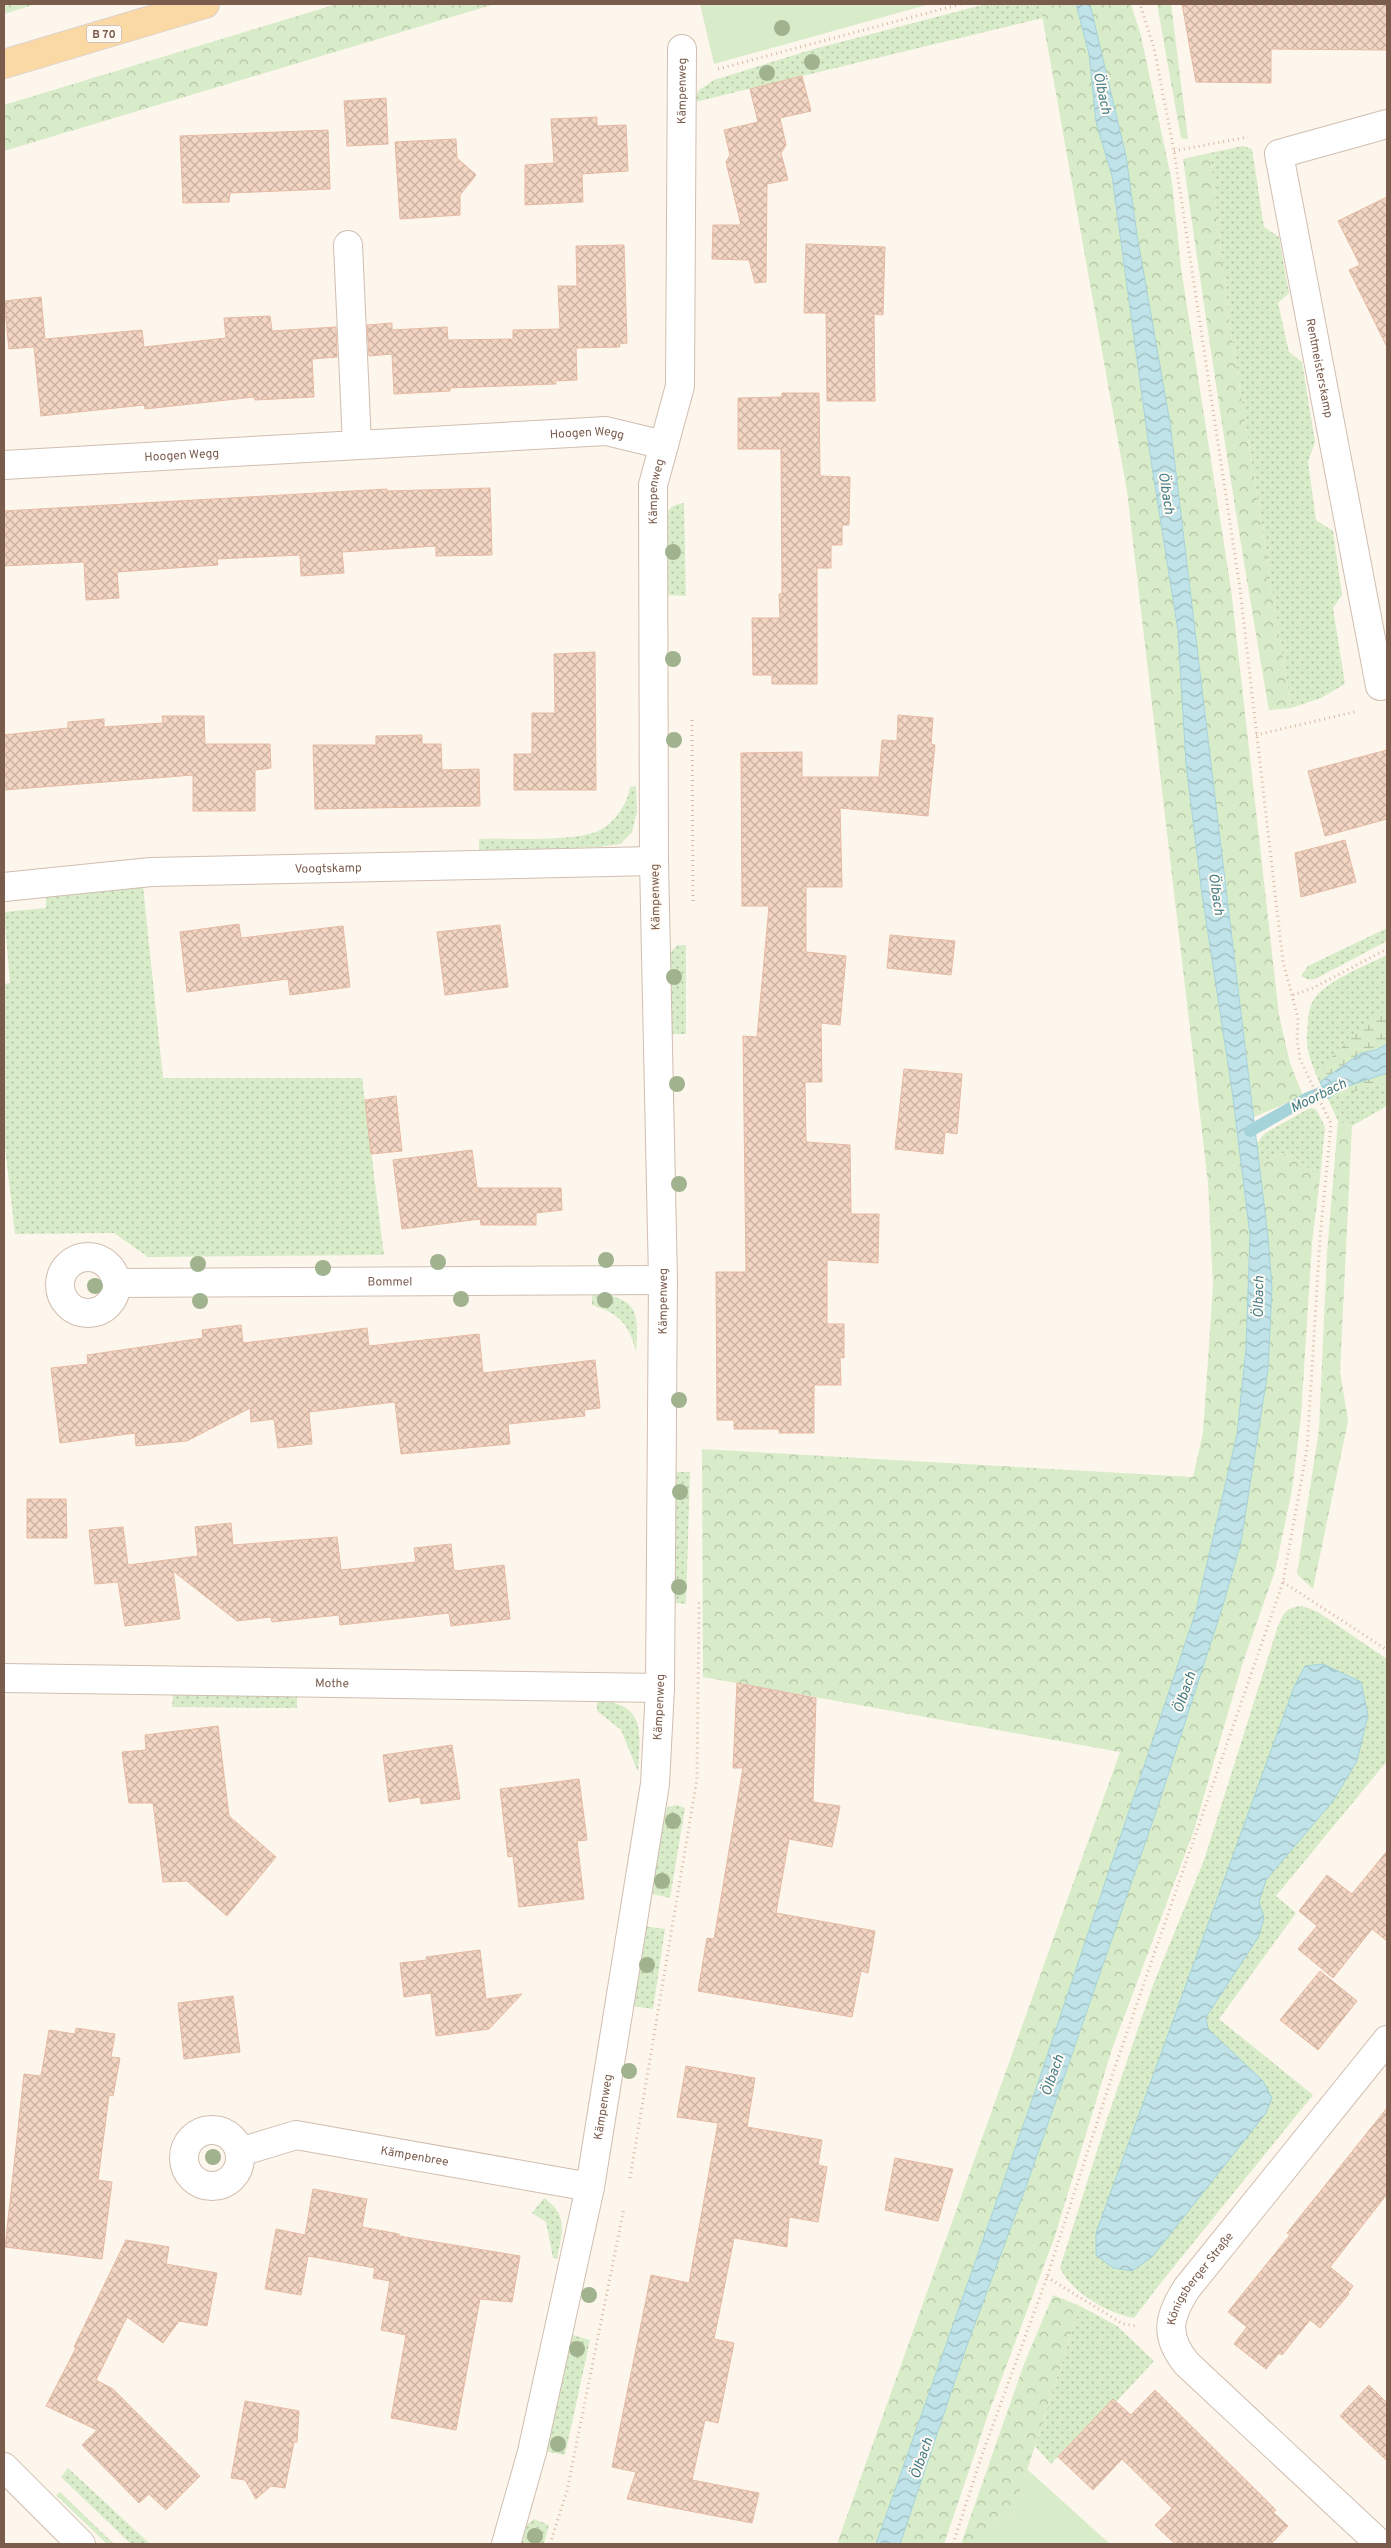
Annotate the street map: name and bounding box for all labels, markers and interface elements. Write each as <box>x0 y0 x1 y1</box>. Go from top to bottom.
road number: B 70 <box>86 26 122 42</box>
street label: Kämpenweg <box>675 58 691 124</box>
water label: Ölbach <box>1089 71 1115 116</box>
street label: Rentmeisterskamp <box>1301 317 1336 420</box>
street label: Hoogen Wegg <box>549 424 626 444</box>
street label: Hoogen Wegg <box>144 446 220 466</box>
street label: Kämpenweg <box>646 457 669 525</box>
water label: Ölbach <box>1154 471 1178 516</box>
street label: Voogtskamp <box>295 860 362 878</box>
street label: Kämpenweg <box>647 864 665 930</box>
water label: Ölbach <box>1204 872 1228 917</box>
water label: Moorbach <box>1288 1075 1350 1117</box>
street label: Kämpenweg <box>656 1268 672 1335</box>
street label: Bommel <box>367 1274 413 1291</box>
water label: Ölbach <box>1250 1275 1268 1318</box>
water label: Ölbach <box>1170 1669 1201 1715</box>
street label: Kämpenweg <box>650 1674 669 1741</box>
street label: Mothe <box>315 1676 349 1692</box>
water label: Ölbach <box>1038 2052 1069 2098</box>
street label: Kämpenweg <box>591 2073 617 2141</box>
street label: Kämpenbree <box>379 2143 450 2171</box>
street label: Königsberger Straße <box>1164 2229 1238 2327</box>
water label: Ölbach <box>907 2435 938 2481</box>

